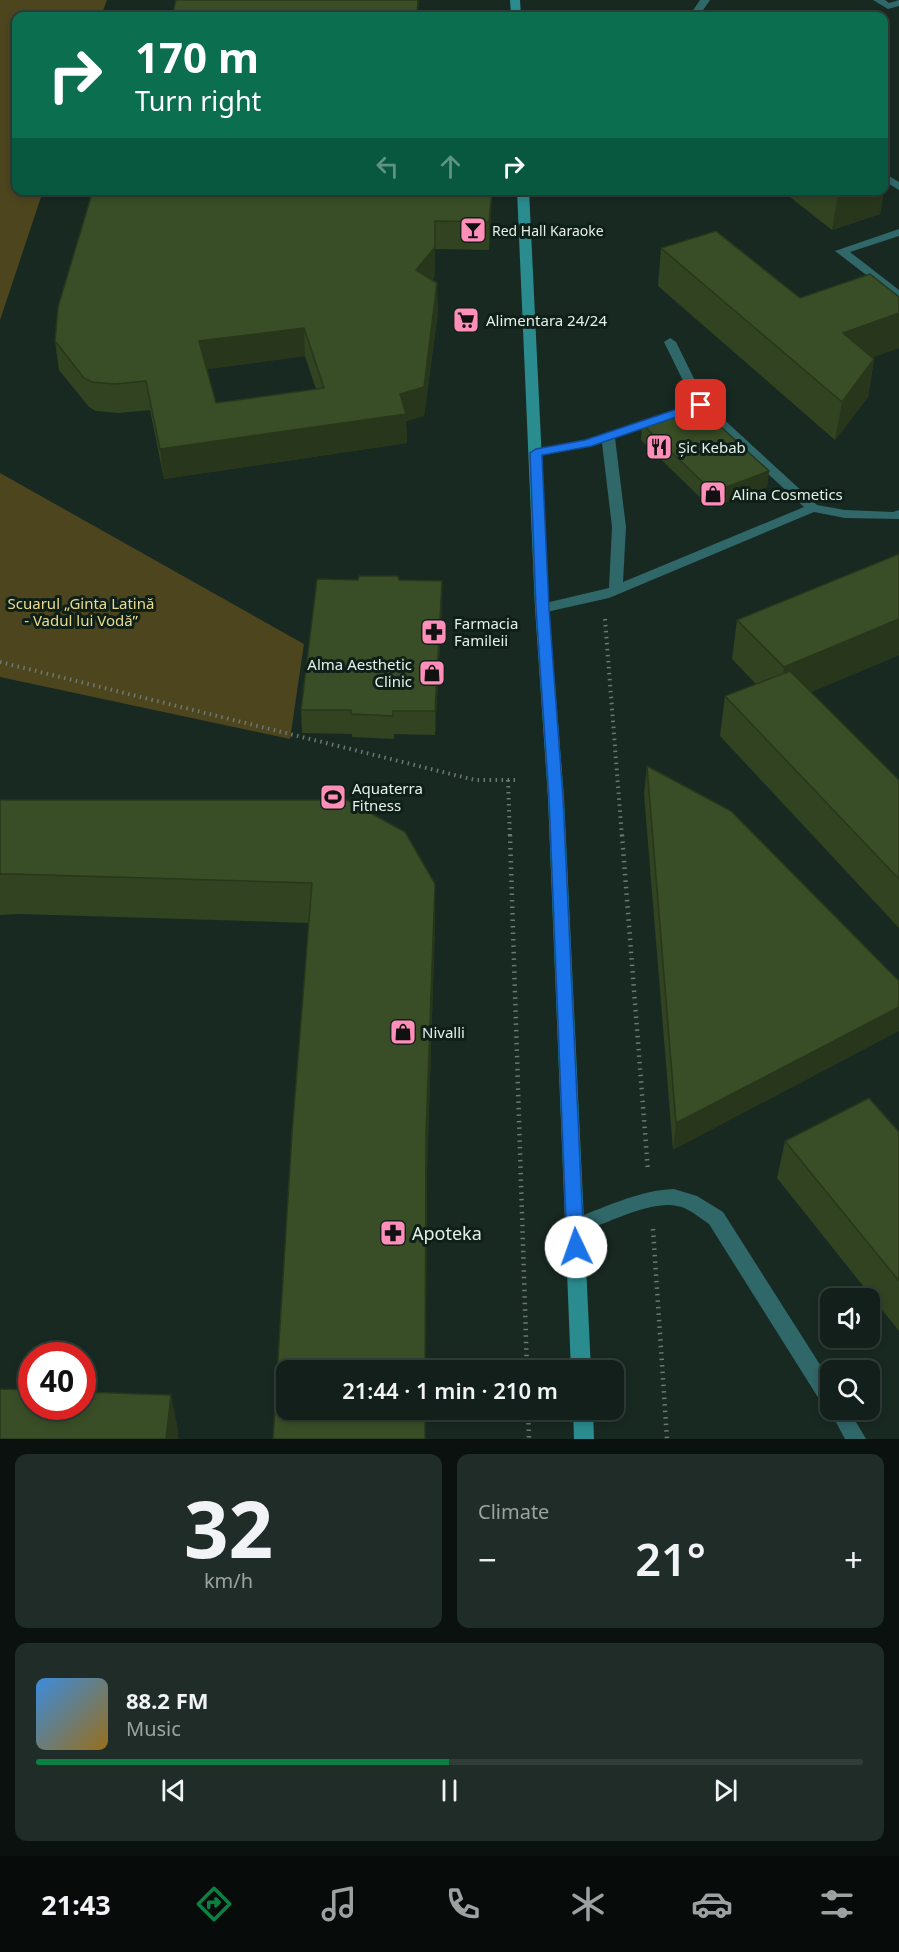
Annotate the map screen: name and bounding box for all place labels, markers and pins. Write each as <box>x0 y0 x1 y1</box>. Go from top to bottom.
bar icon: Red Hall Karaoke <box>458 215 488 245</box>
place label: Red Hall Karaoke <box>492 221 604 240</box>
supermarket icon: Alimentara 24/24 <box>451 305 481 335</box>
place label: Alimentara 24/24 <box>486 310 607 330</box>
pin <box>675 379 726 430</box>
restaurant icon: Șic Kebab <box>644 432 674 462</box>
place label: Șic Kebab <box>678 437 746 457</box>
shop icon: Alina Cosmetics <box>698 479 728 509</box>
place label: Alina Cosmetics <box>732 484 843 504</box>
place label: Farmacia Famileii <box>454 613 518 650</box>
pharmacy icon: Farmacia Famileii <box>419 617 449 647</box>
place label: Alma Aesthetic Clinic <box>307 654 412 691</box>
shop icon: Alma Aesthetic Clinic <box>417 658 447 688</box>
place label: Aquaterra Fitness <box>352 778 423 815</box>
sports icon: Aquaterra Fitness <box>318 782 348 812</box>
shop icon: Nivalli <box>388 1017 418 1047</box>
place label: Nivalli <box>422 1022 465 1042</box>
pharmacy icon: Apoteka <box>378 1218 408 1248</box>
place label: Apoteka <box>412 1221 482 1245</box>

